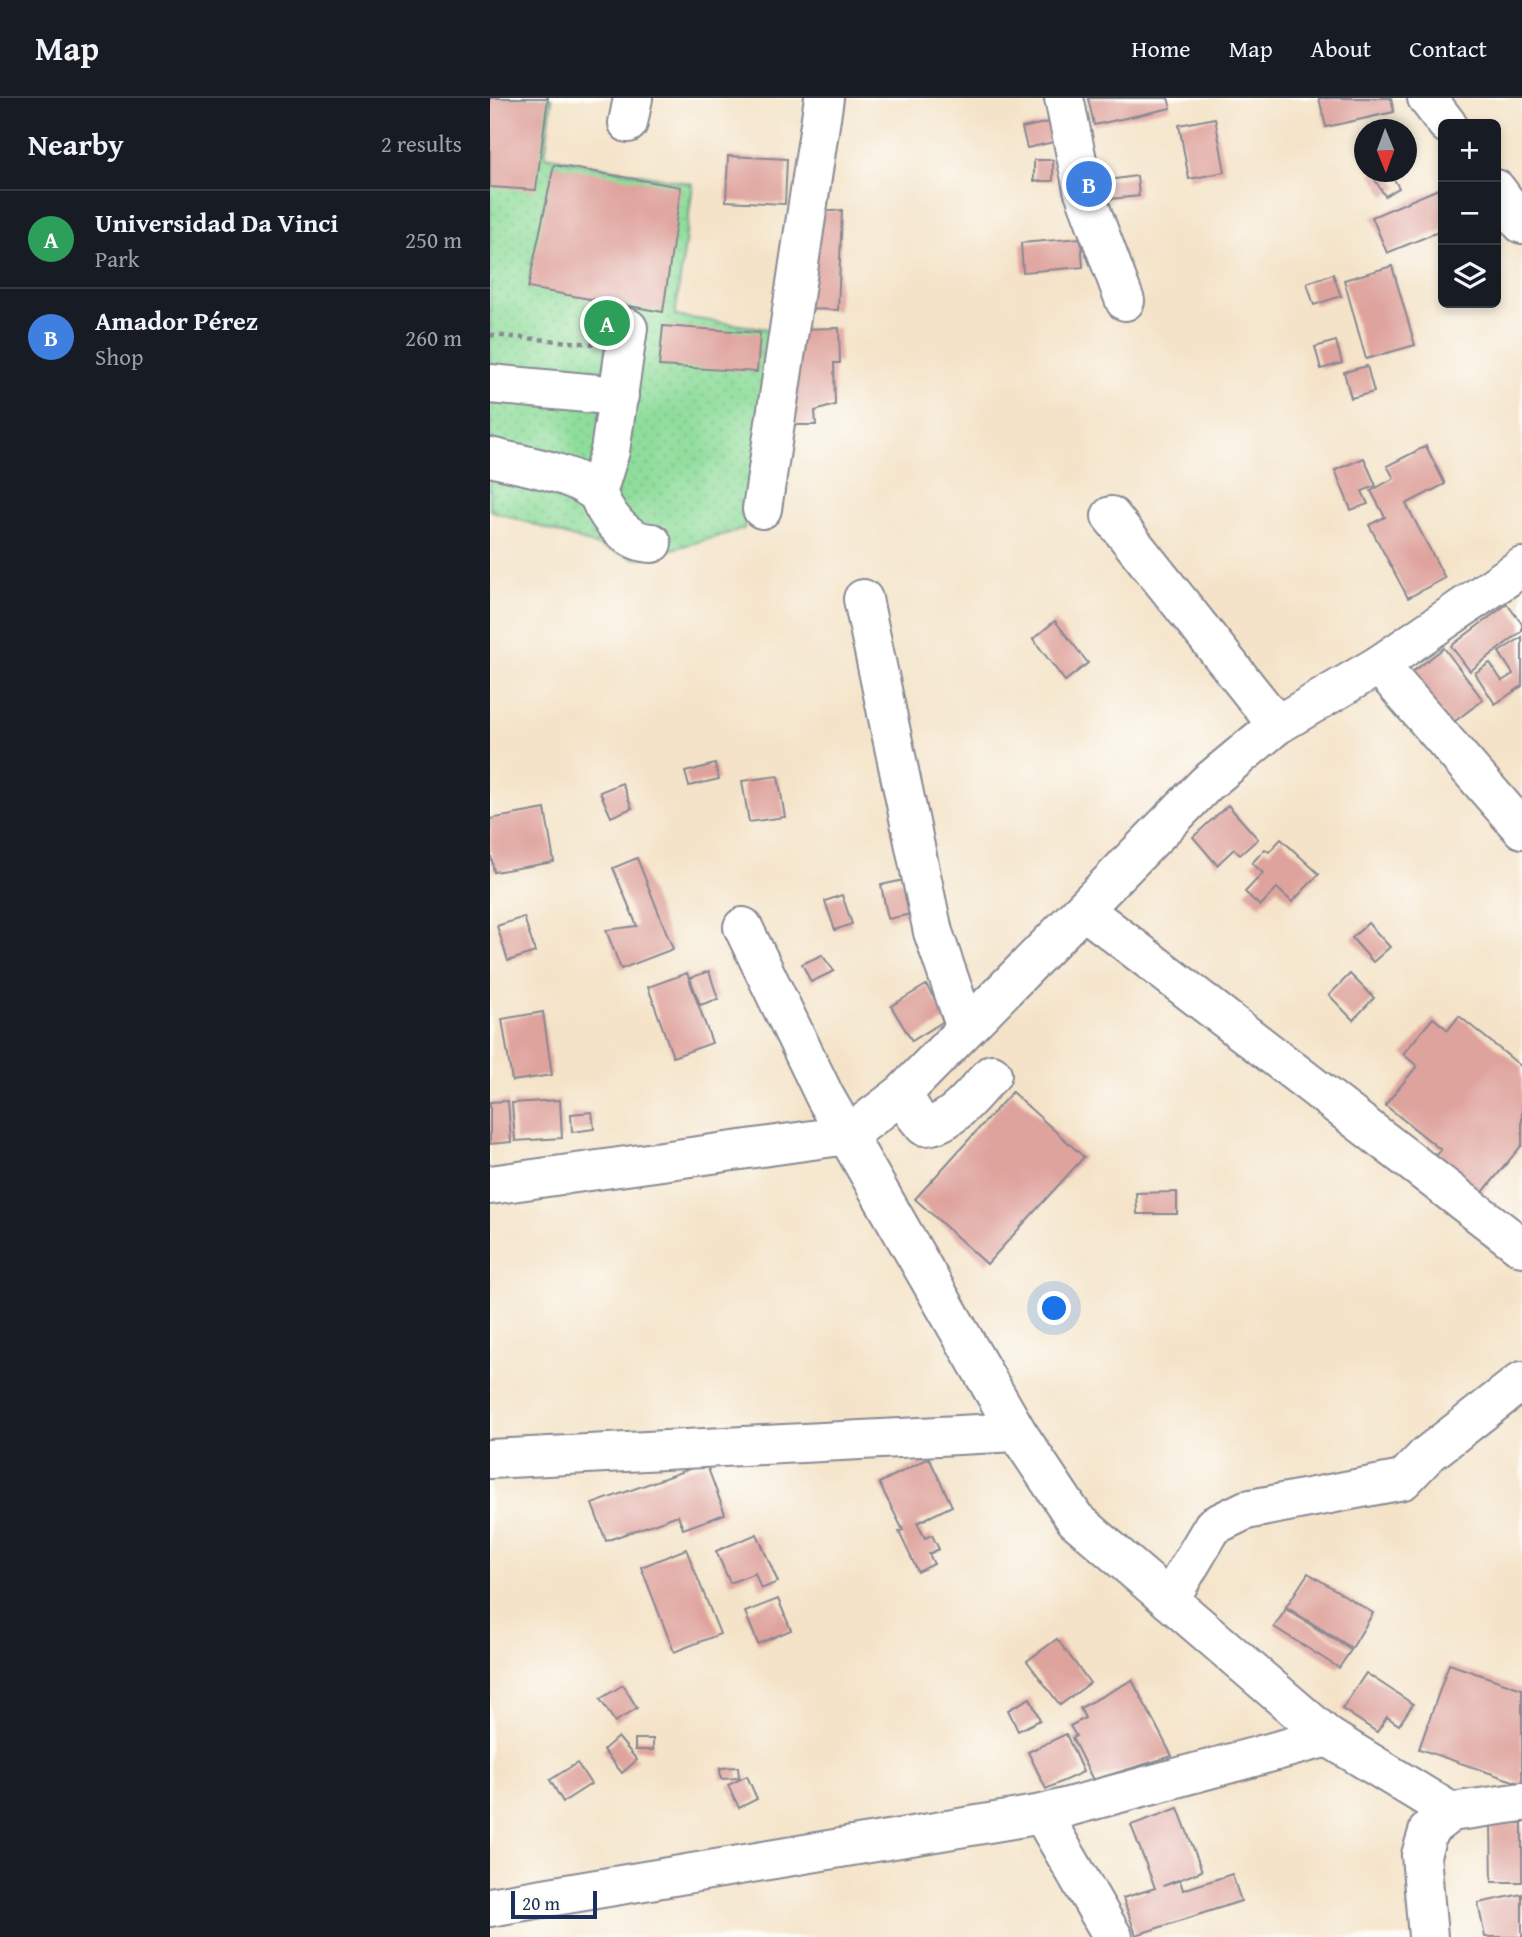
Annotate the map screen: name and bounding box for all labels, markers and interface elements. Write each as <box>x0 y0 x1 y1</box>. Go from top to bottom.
text: Map <box>35 24 99 72</box>
text: Home <box>1132 31 1191 66</box>
text: Map <box>1229 31 1273 66</box>
text: About <box>1311 31 1371 66</box>
text: Contact <box>1409 31 1487 66</box>
north arrow <box>1354 119 1417 182</box>
map controls <box>1438 119 1501 308</box>
button: + <box>1438 119 1501 182</box>
text: Nearby <box>28 122 124 166</box>
text: 2 results <box>381 127 462 160</box>
pin: B <box>1066 158 1112 210</box>
button: − <box>1438 182 1501 245</box>
text: Universidad Da Vinci <box>95 203 338 242</box>
text: A <box>44 223 58 256</box>
text: 250 m <box>405 223 462 256</box>
text: Park <box>95 242 139 275</box>
button: layers <box>1438 245 1501 308</box>
pin: A <box>584 297 630 349</box>
text: Amador Pérez <box>95 301 258 340</box>
text: B <box>44 321 58 354</box>
text: 260 m <box>405 321 462 354</box>
text: Shop <box>95 340 143 373</box>
your location <box>1037 1291 1071 1325</box>
scale bar <box>511 1888 597 1920</box>
text: 20 m <box>522 1889 560 1917</box>

